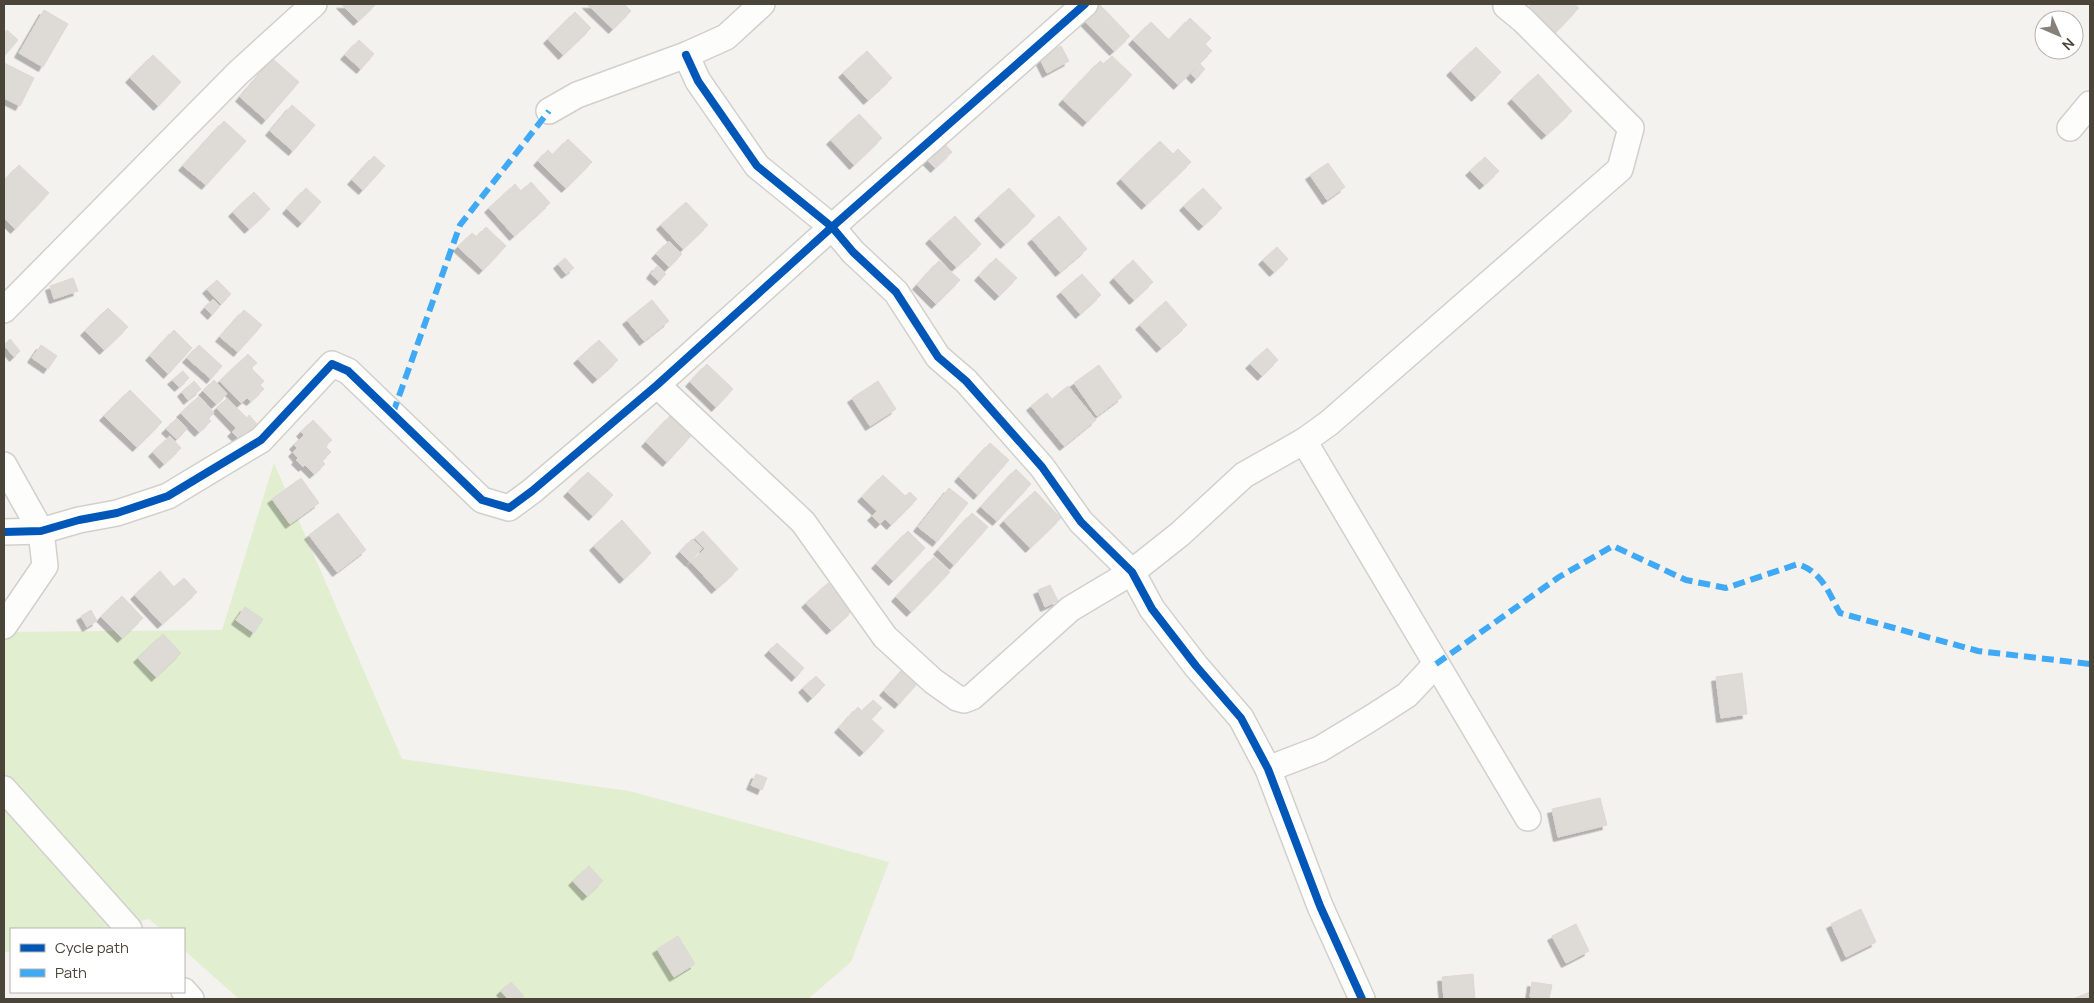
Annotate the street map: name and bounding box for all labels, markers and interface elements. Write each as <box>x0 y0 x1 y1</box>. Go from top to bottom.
north arrow <box>2034 10 2084 60</box>
text: N <box>2058 34 2079 55</box>
legend <box>10 928 185 993</box>
text: Cycle path <box>55 937 129 958</box>
text: Path <box>55 962 87 983</box>

